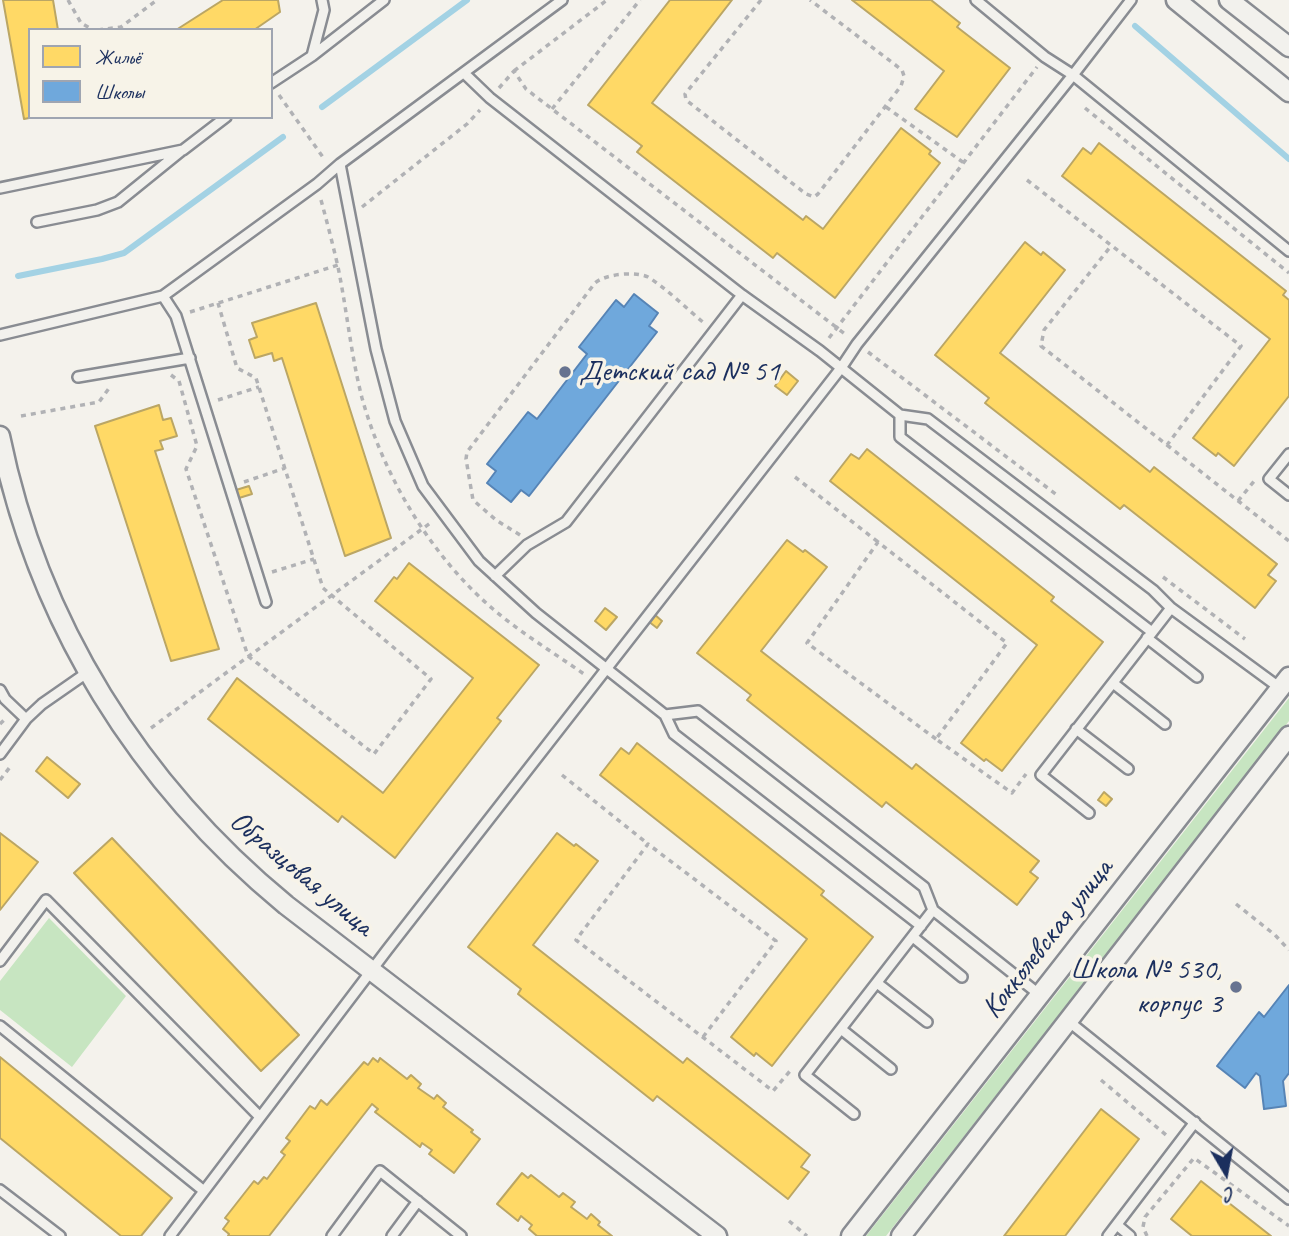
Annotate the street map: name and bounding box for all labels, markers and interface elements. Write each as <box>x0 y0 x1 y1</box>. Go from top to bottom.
legend <box>28 28 273 119</box>
text: Жильё <box>95 44 141 70</box>
text: Школы <box>95 79 144 105</box>
place label: Детский сад № 51 <box>579 354 780 390</box>
marker: Детский сад № 51 <box>557 364 573 380</box>
street label: Образцовая улица <box>222 803 380 945</box>
street label: Кокколевская улица <box>975 852 1121 1026</box>
place label: Школа № 530, корпус 3 <box>1070 952 1222 1023</box>
marker: Школа № 530, корпус 3 <box>1228 979 1244 995</box>
north arrow <box>1191 1138 1261 1208</box>
text: С <box>1223 1181 1236 1206</box>

